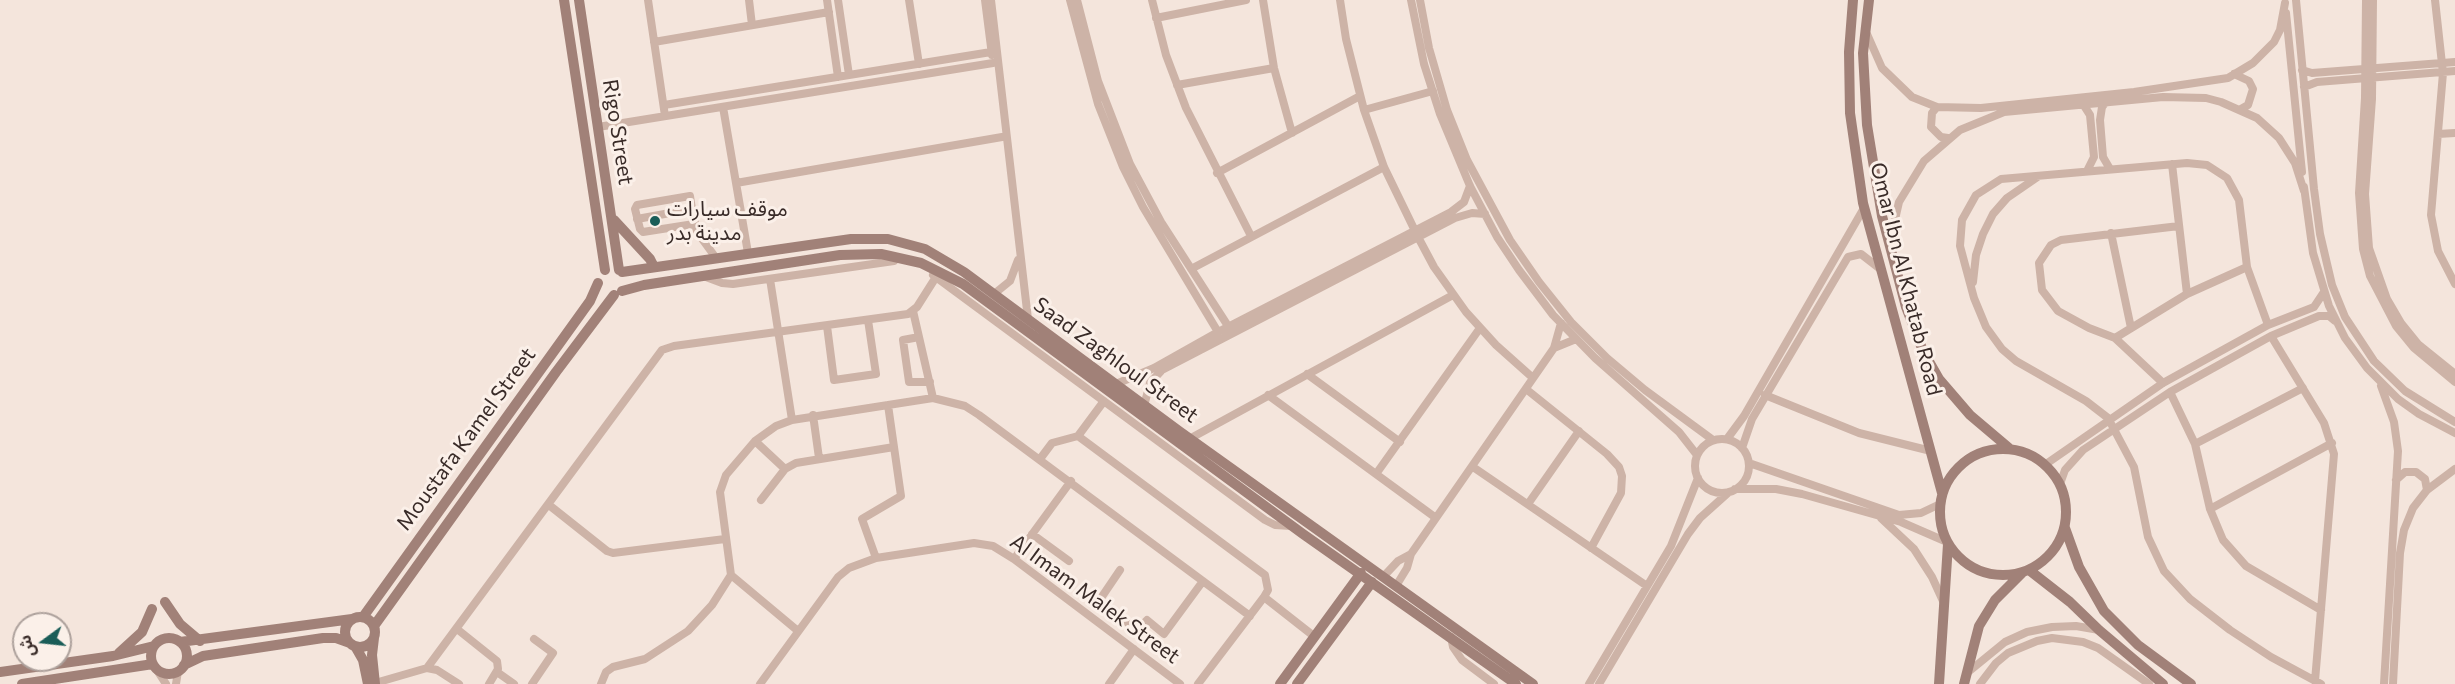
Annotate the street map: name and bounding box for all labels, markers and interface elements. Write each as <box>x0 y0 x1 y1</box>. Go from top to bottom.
street label: Rigo Street <box>597 77 639 187</box>
street label: Omar Ibn Al Khatab Road <box>1865 160 1947 398</box>
place label: موقف سيارات مدينة بدر <box>667 196 788 246</box>
marker: موقف سيارات مدينة بدر <box>648 214 662 228</box>
street label: Saad Zaghloul Street <box>1029 292 1203 428</box>
street label: Moustafa Kamel Street <box>391 343 541 535</box>
street label: Al Imam Malek Street <box>1005 529 1185 669</box>
north arrow <box>12 612 72 672</box>
text: ش <box>14 633 38 659</box>

